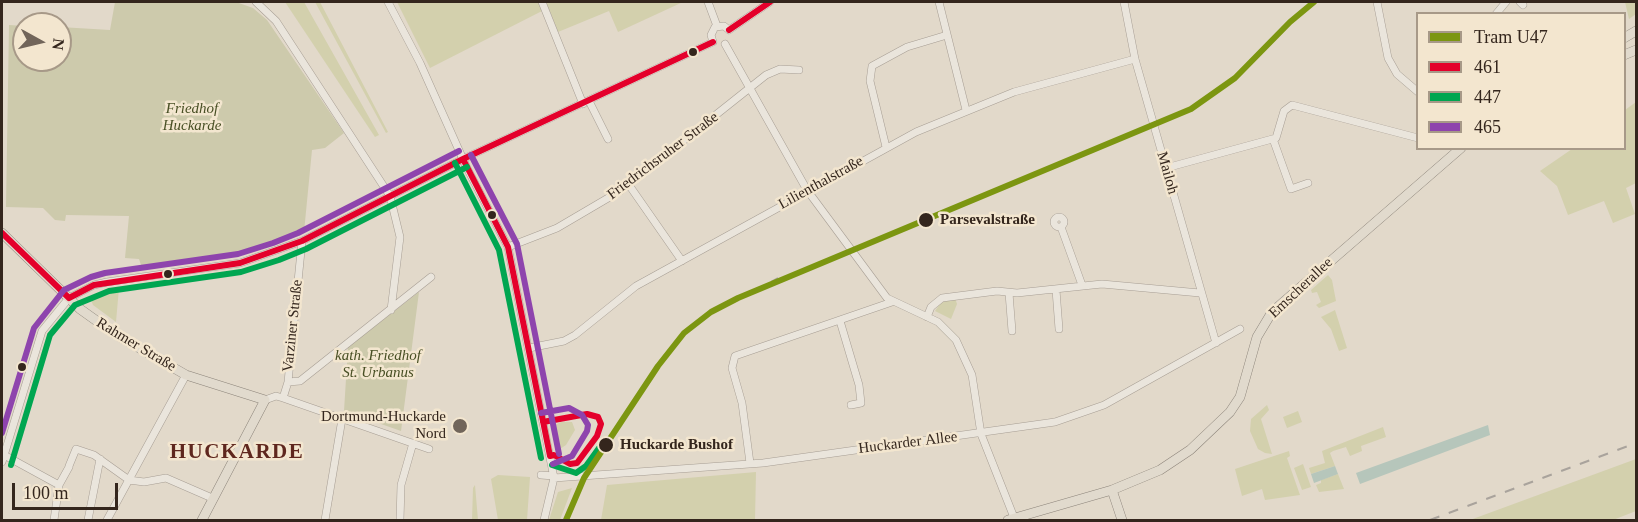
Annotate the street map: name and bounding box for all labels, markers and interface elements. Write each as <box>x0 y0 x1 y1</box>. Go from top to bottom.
north arrow <box>12 12 72 72</box>
legend <box>1416 12 1626 150</box>
text: Tram U47 <box>1474 27 1548 47</box>
text: N <box>49 37 68 51</box>
unlabelled marker <box>687 46 699 58</box>
text: 461 <box>1474 57 1501 77</box>
text: 447 <box>1474 87 1501 107</box>
park label: Friedhof Huckarde <box>163 100 221 135</box>
street label: Friedrichsruher Straße <box>604 108 722 204</box>
text: 465 <box>1474 117 1501 137</box>
street label: Mailoh <box>1152 150 1182 196</box>
street label: Lilienthalstraße <box>775 152 867 214</box>
unlabelled marker <box>486 209 498 221</box>
marker: Parsevalstraße <box>917 211 935 229</box>
place label: Parsevalstraße <box>940 211 1035 229</box>
street label: Emscherallee <box>1265 254 1337 322</box>
unlabelled marker <box>162 268 174 280</box>
street label: Varziner Straße <box>279 279 307 373</box>
street label: Rahmer Straße <box>93 314 179 376</box>
park label: kath. Friedhof St. Urbanus <box>335 347 421 382</box>
unlabelled marker <box>16 361 28 373</box>
place label: Dortmund-Huckarde Nord <box>321 408 446 443</box>
marker: Dortmund-Huckarde Nord <box>451 417 469 435</box>
street label: Huckarder Allee <box>858 428 958 458</box>
marker: Huckarde Bushof <box>597 436 615 454</box>
place label: Huckarde Bushof <box>620 436 733 454</box>
district label: HUCKARDE <box>170 440 304 466</box>
scale bar <box>15 471 122 509</box>
text: 100 m <box>23 483 69 503</box>

